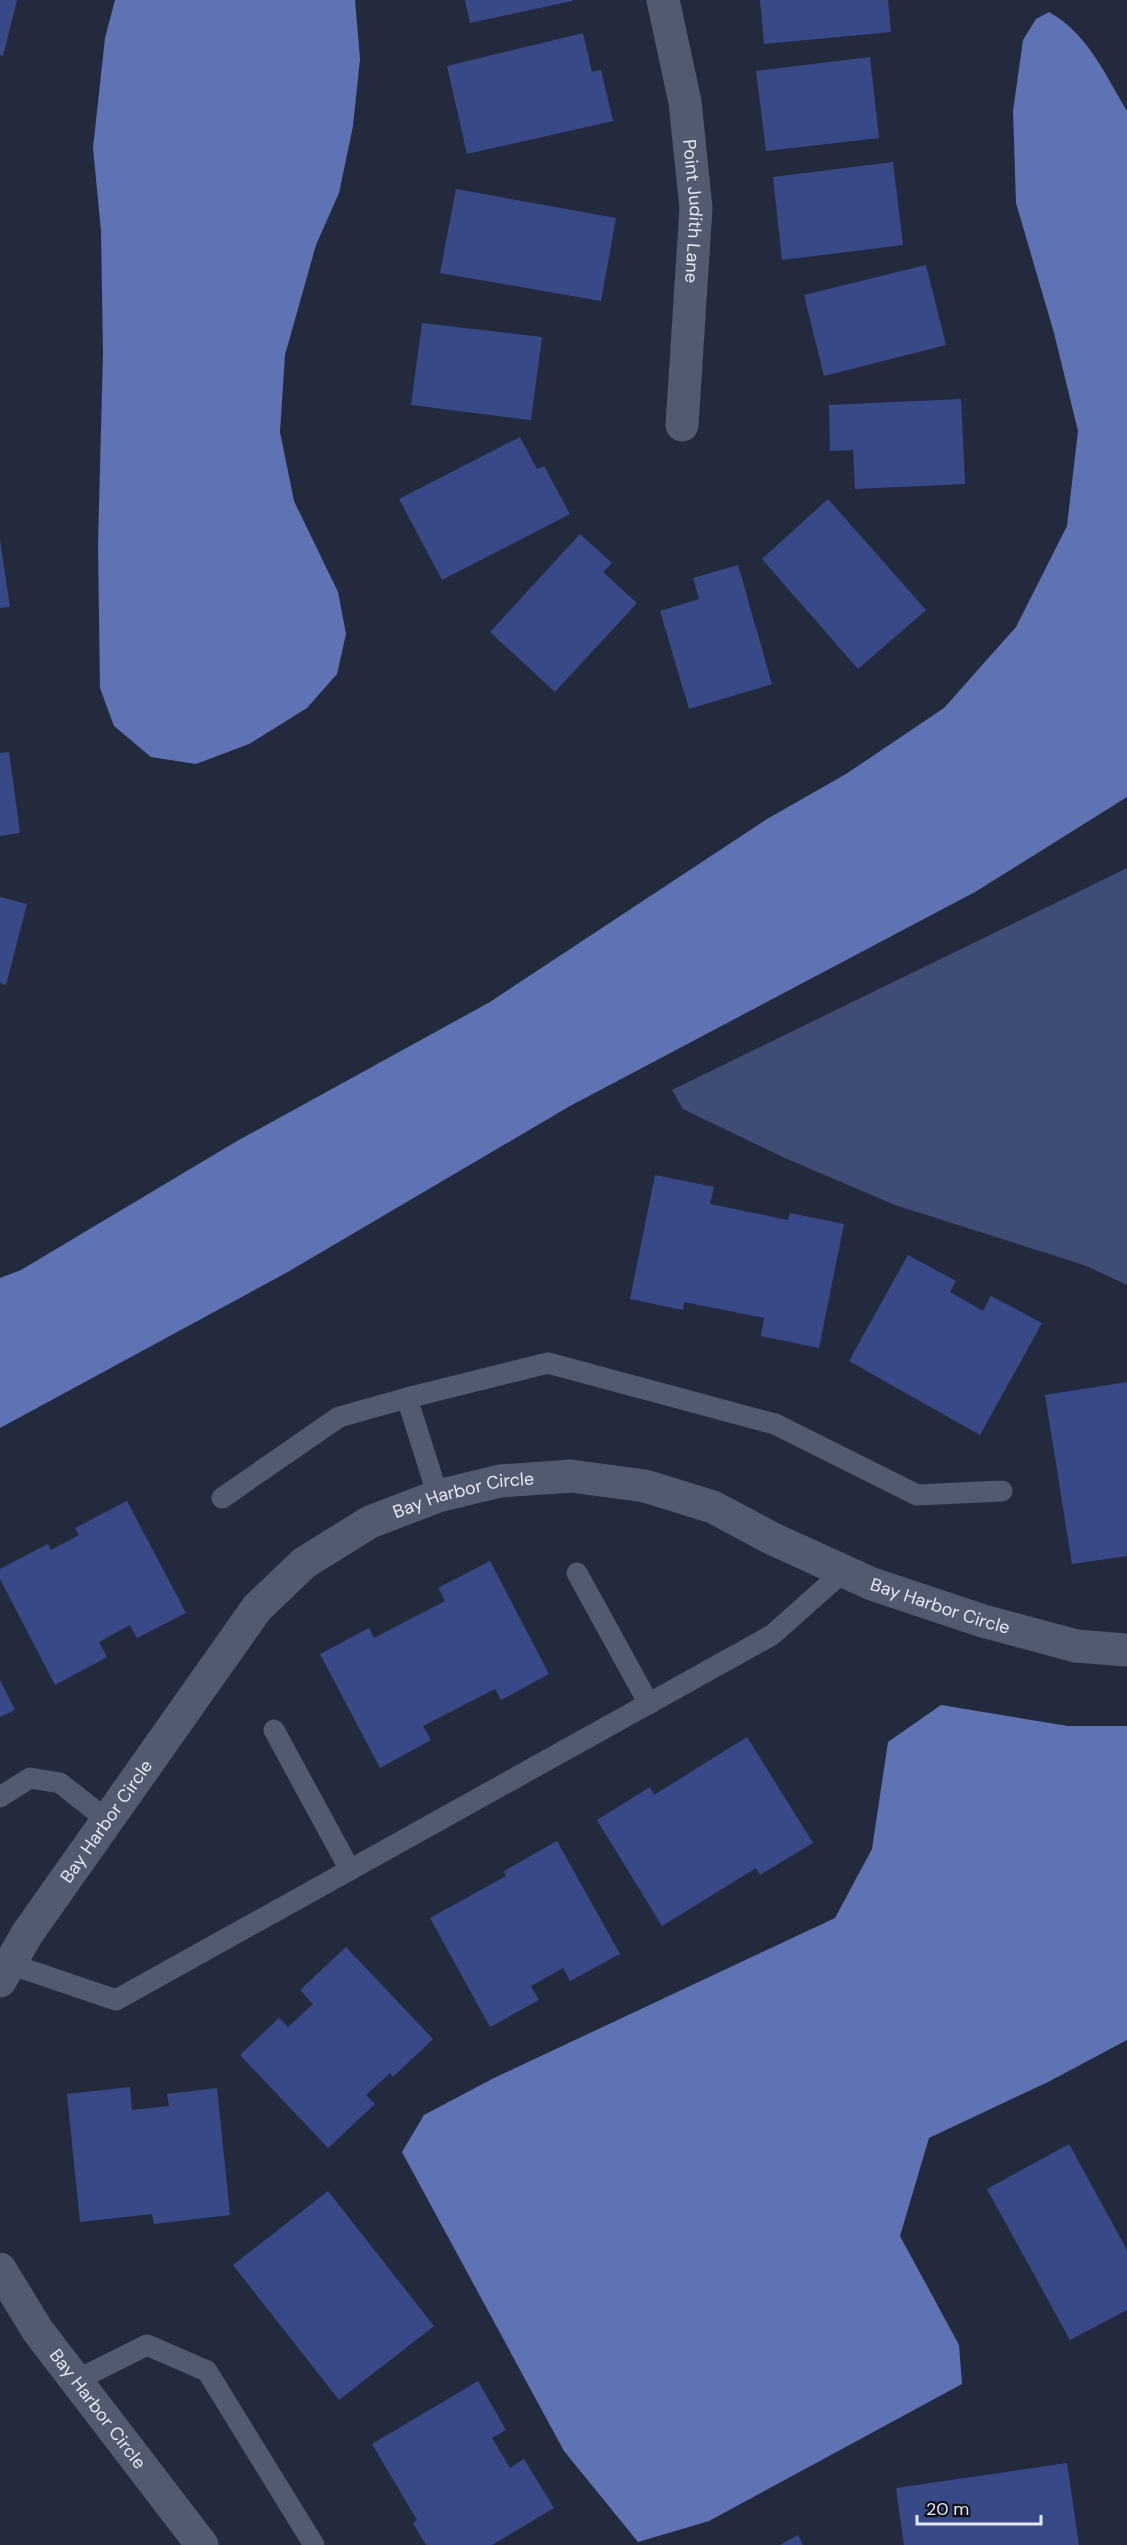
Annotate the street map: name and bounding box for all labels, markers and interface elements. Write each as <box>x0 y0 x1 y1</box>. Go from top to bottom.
street label: Point Judith Lane <box>677 138 708 284</box>
street label: Bay Harbor Circle <box>389 1467 535 1524</box>
street label: Bay Harbor Circle <box>867 1572 1013 1640</box>
street label: Bay Harbor Circle <box>55 1755 158 1888</box>
street label: Bay Harbor Circle <box>44 2344 152 2474</box>
scale bar <box>917 2488 1042 2526</box>
text: 20 m <box>926 2497 969 2521</box>

